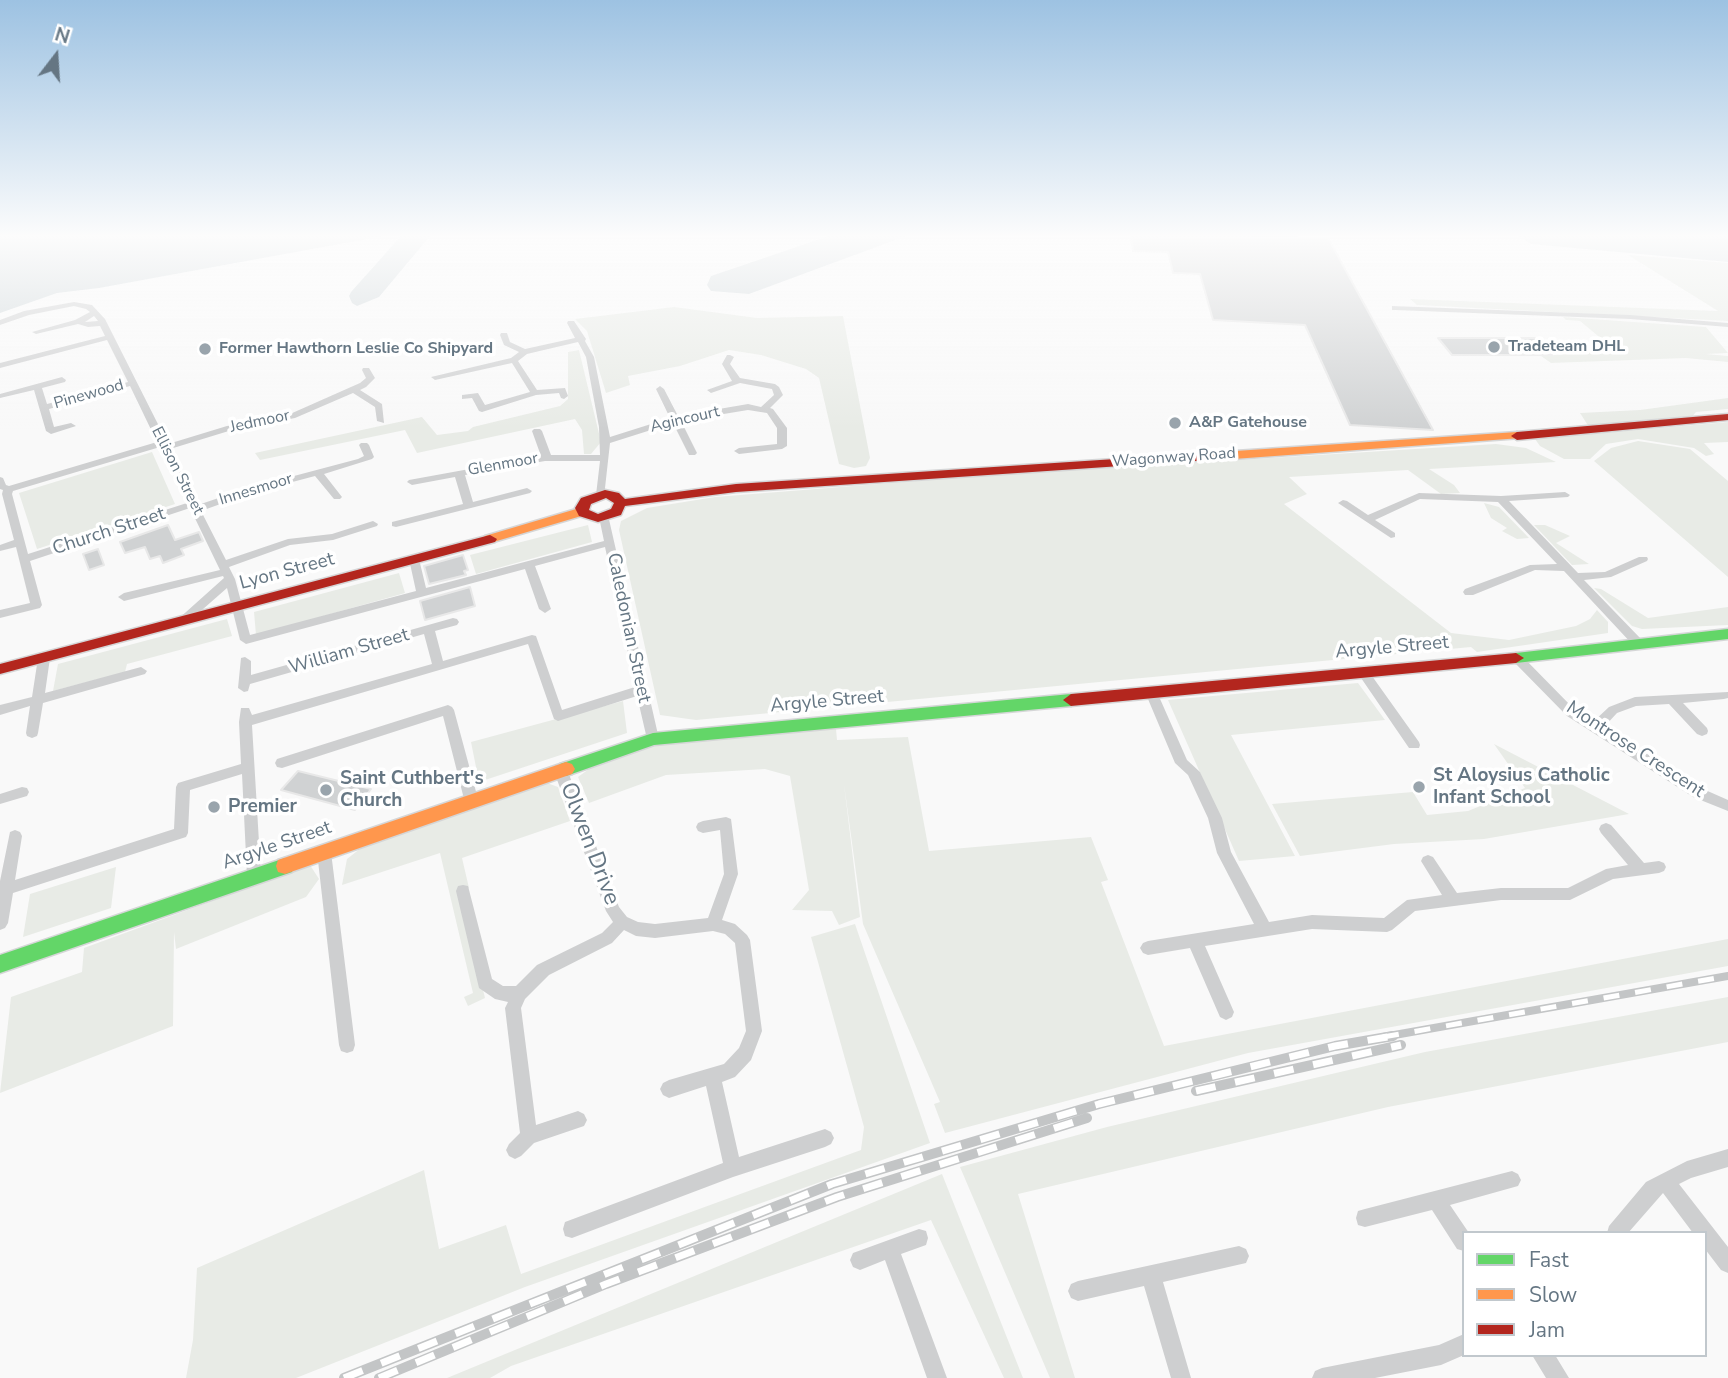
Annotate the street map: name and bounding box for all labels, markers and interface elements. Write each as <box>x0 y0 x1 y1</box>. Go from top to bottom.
north arrow <box>21 21 91 91</box>
text: N <box>52 21 73 50</box>
place label: Tradeteam DHL <box>1508 337 1625 357</box>
place label: Former Hawthorn Leslie Co Shipyard <box>219 339 493 359</box>
marker: Tradeteam DHL <box>1486 339 1502 355</box>
marker: Former Hawthorn Leslie Co Shipyard <box>197 341 213 357</box>
street label: Pinewood <box>52 376 126 414</box>
street label: Agincourt <box>648 403 722 437</box>
street label: Jedmoor <box>229 406 291 438</box>
place label: A&P Gatehouse <box>1189 413 1307 433</box>
marker: A&P Gatehouse <box>1167 415 1183 431</box>
street label: Ellison Street <box>147 424 207 518</box>
street label: Wagonway Road <box>1112 444 1236 472</box>
street label: Glenmoor <box>466 449 540 481</box>
street label: Innesmoor <box>217 470 295 510</box>
street label: Church Street <box>50 503 168 561</box>
street label: Lyon Street <box>237 548 337 596</box>
street label: Caledonian Street <box>601 551 655 705</box>
street label: William Street <box>286 624 412 680</box>
street label: Argyle Street <box>1334 632 1450 664</box>
street label: Argyle Street <box>769 686 885 718</box>
street label: Montrose Crescent <box>1561 697 1709 803</box>
place label: St Aloysius Catholic Infant School <box>1433 765 1610 809</box>
place label: Saint Cuthbert's Church <box>340 768 484 812</box>
street label: Olwen Drive <box>553 779 625 909</box>
marker: St Aloysius Catholic Infant School <box>1411 779 1427 795</box>
marker: Saint Cuthbert's Church <box>318 782 334 798</box>
place label: Premier <box>228 796 297 818</box>
marker: Premier <box>206 799 222 815</box>
street label: Argyle Street <box>219 817 335 875</box>
legend <box>1462 1231 1707 1357</box>
text: Fast <box>1529 1246 1569 1274</box>
text: Slow <box>1529 1281 1577 1309</box>
text: Jam <box>1529 1316 1565 1344</box>

